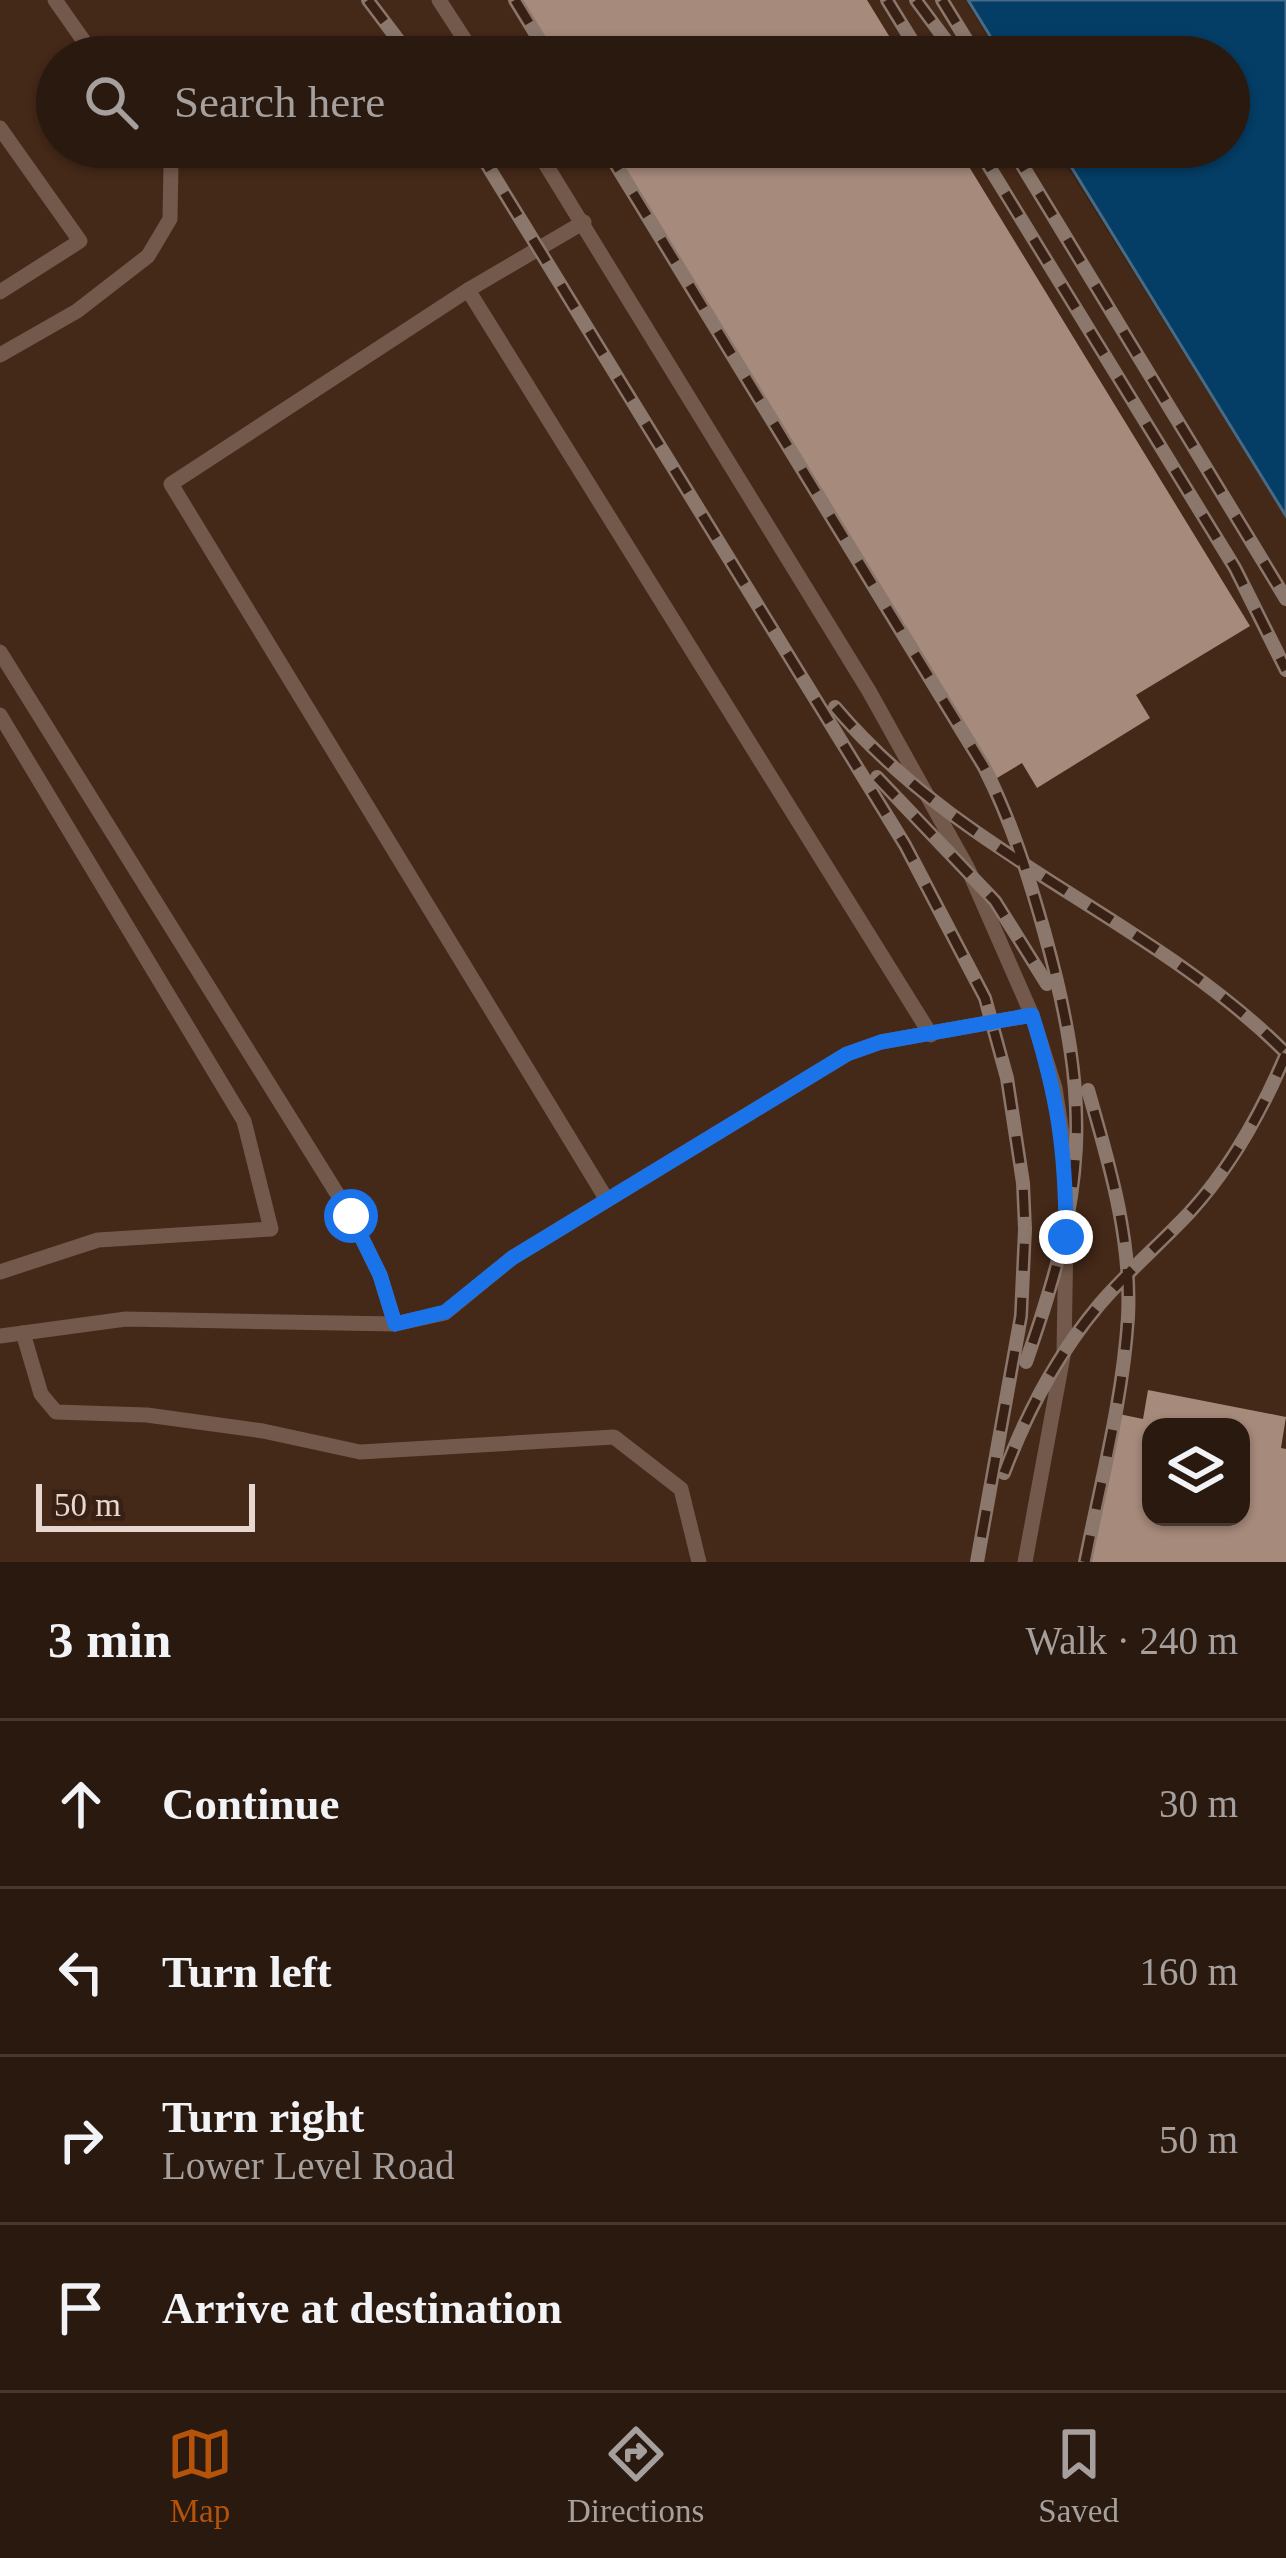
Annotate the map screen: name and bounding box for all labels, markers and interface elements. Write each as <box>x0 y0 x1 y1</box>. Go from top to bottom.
search box <box>36 36 1250 168</box>
icon: search <box>78 69 144 135</box>
text: Search here <box>174 77 385 127</box>
route start <box>324 1189 378 1243</box>
route end <box>1039 1210 1093 1264</box>
map controls <box>1142 1418 1250 1526</box>
button: layers <box>1142 1418 1250 1526</box>
scale bar <box>36 1478 255 1531</box>
text: 50 m <box>54 1487 121 1523</box>
text: 3 min <box>48 1612 171 1668</box>
text: Walk · 240 m <box>1026 1619 1238 1662</box>
icon: ahead <box>48 1771 114 1837</box>
text: Continue <box>162 1779 340 1829</box>
text: 30 m <box>1159 1782 1238 1825</box>
icon: left <box>48 1939 114 2005</box>
text: Turn left <box>162 1947 332 1997</box>
text: 160 m <box>1139 1950 1238 1993</box>
text: Turn right <box>162 2092 364 2142</box>
icon: right <box>48 2107 114 2173</box>
text: 50 m <box>1159 2118 1238 2161</box>
text: Lower Level Road <box>162 2144 454 2187</box>
icon: arrive <box>48 2275 114 2341</box>
text: Arrive at destination <box>162 2283 562 2333</box>
tab: Map <box>167 2421 233 2530</box>
tab: Directions <box>567 2421 704 2530</box>
tab: Saved <box>1038 2421 1119 2530</box>

